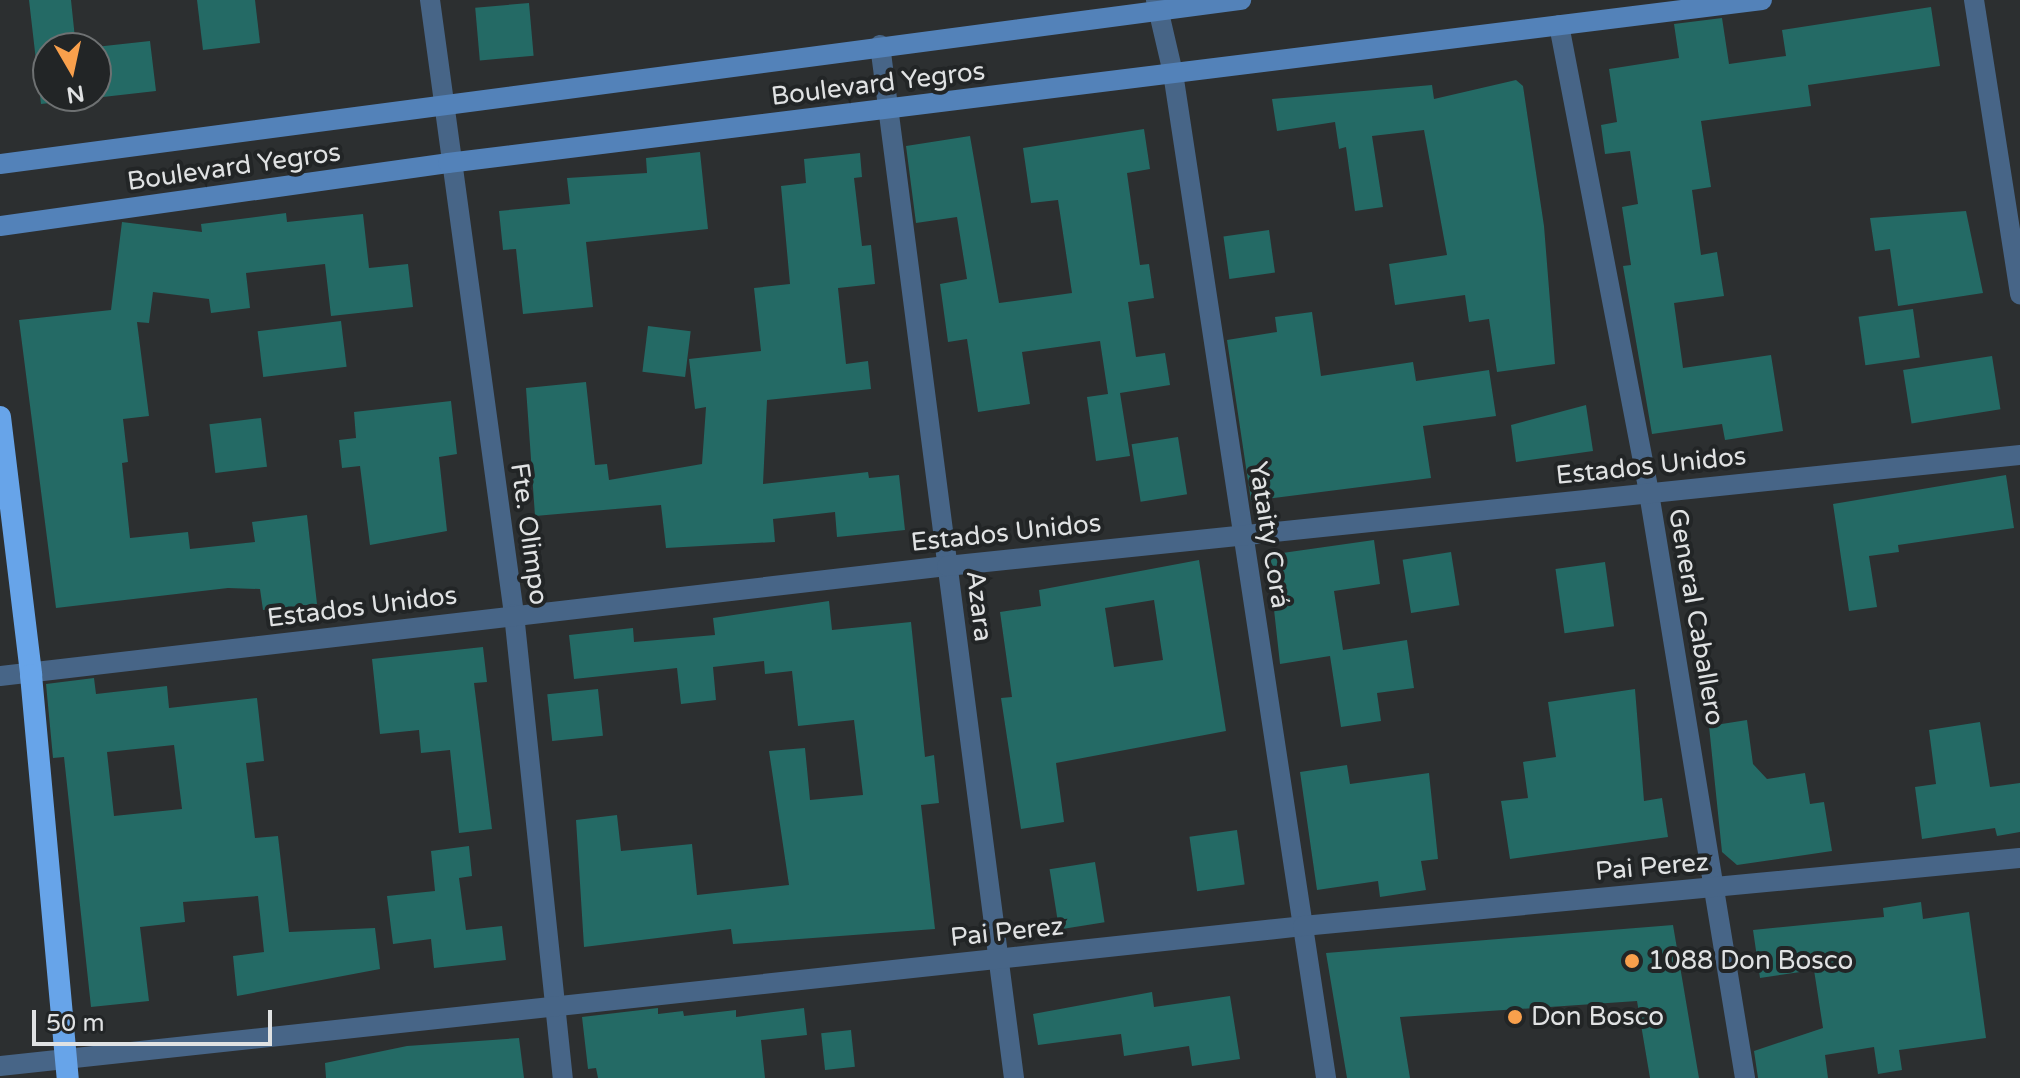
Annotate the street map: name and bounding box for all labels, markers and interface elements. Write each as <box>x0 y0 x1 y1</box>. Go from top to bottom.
north arrow <box>32 32 112 112</box>
street label: Boulevard Yegros <box>769 55 987 113</box>
text: N <box>65 80 86 108</box>
street label: Boulevard Yegros <box>125 137 343 197</box>
street label: Estados Unidos <box>1554 441 1748 491</box>
street label: Yataity Corá <box>1242 459 1296 611</box>
street label: Fte. Olimpo <box>504 461 554 607</box>
street label: General Caballero <box>1662 506 1730 728</box>
street label: Estados Unidos <box>909 508 1103 558</box>
street label: Azara <box>959 569 999 643</box>
street label: Estados Unidos <box>265 580 459 634</box>
street label: Pai Perez <box>1594 847 1710 887</box>
street label: Pai Perez <box>949 911 1065 953</box>
place label: 1088 Don Bosco <box>1648 945 1853 977</box>
marker: 1088 Don Bosco <box>1623 952 1641 970</box>
scale bar <box>36 994 276 1044</box>
place label: Don Bosco <box>1531 1001 1664 1033</box>
marker: Don Bosco <box>1506 1008 1524 1026</box>
text: 50 m <box>46 1009 104 1038</box>

